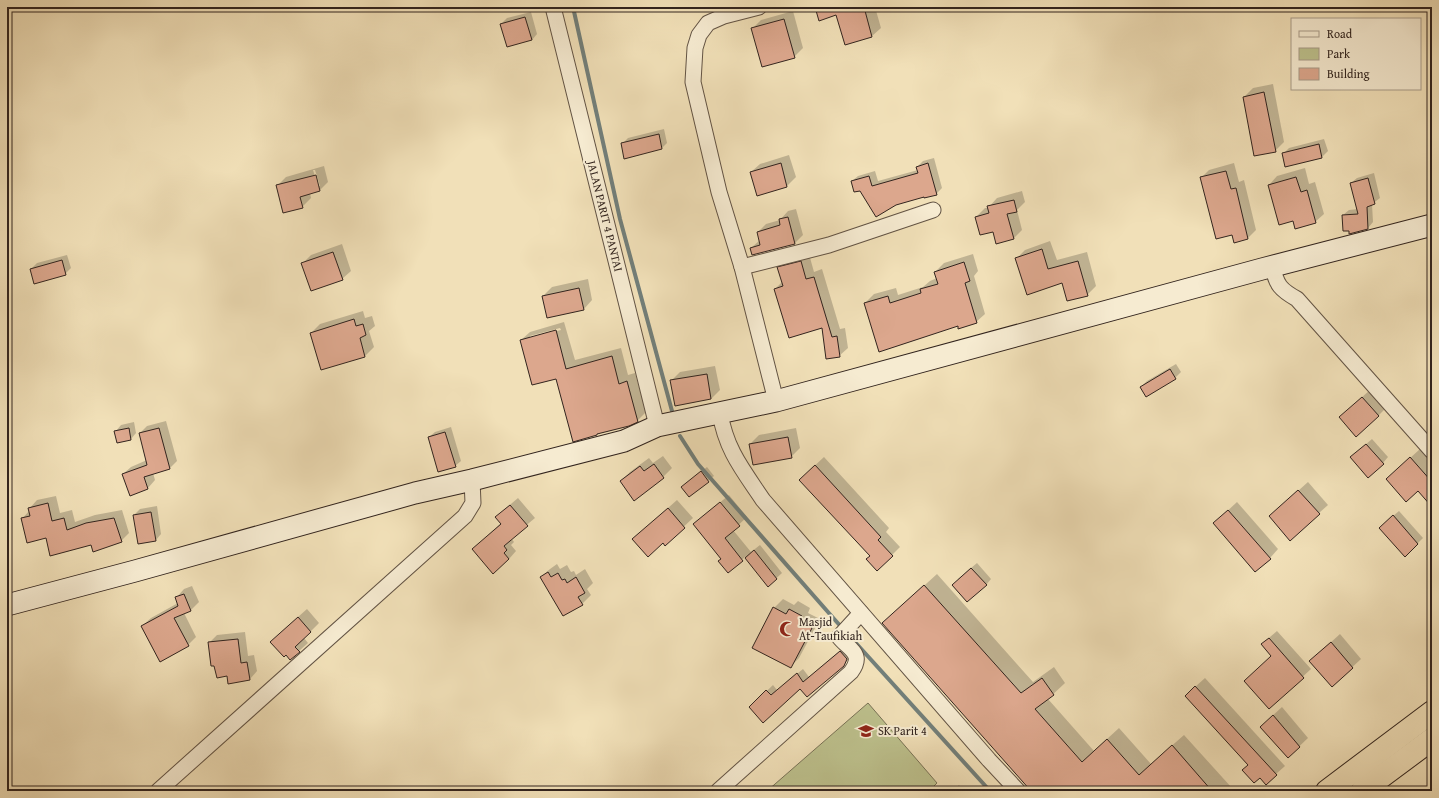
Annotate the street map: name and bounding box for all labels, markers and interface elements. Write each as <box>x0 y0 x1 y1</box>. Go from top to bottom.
legend <box>1291 18 1421 90</box>
text: Road <box>1327 25 1353 42</box>
text: Park <box>1327 45 1351 62</box>
text: Building <box>1327 65 1370 82</box>
street label: JALAN PARIT 4 PANTAI <box>583 157 628 274</box>
place label: Masjid At-Taufikiah <box>799 613 862 644</box>
mosque icon: Masjid At-Taufikiah <box>778 620 796 638</box>
school or university icon: SK Parit 4 <box>857 722 875 740</box>
place label: SK Parit 4 <box>878 722 927 739</box>

